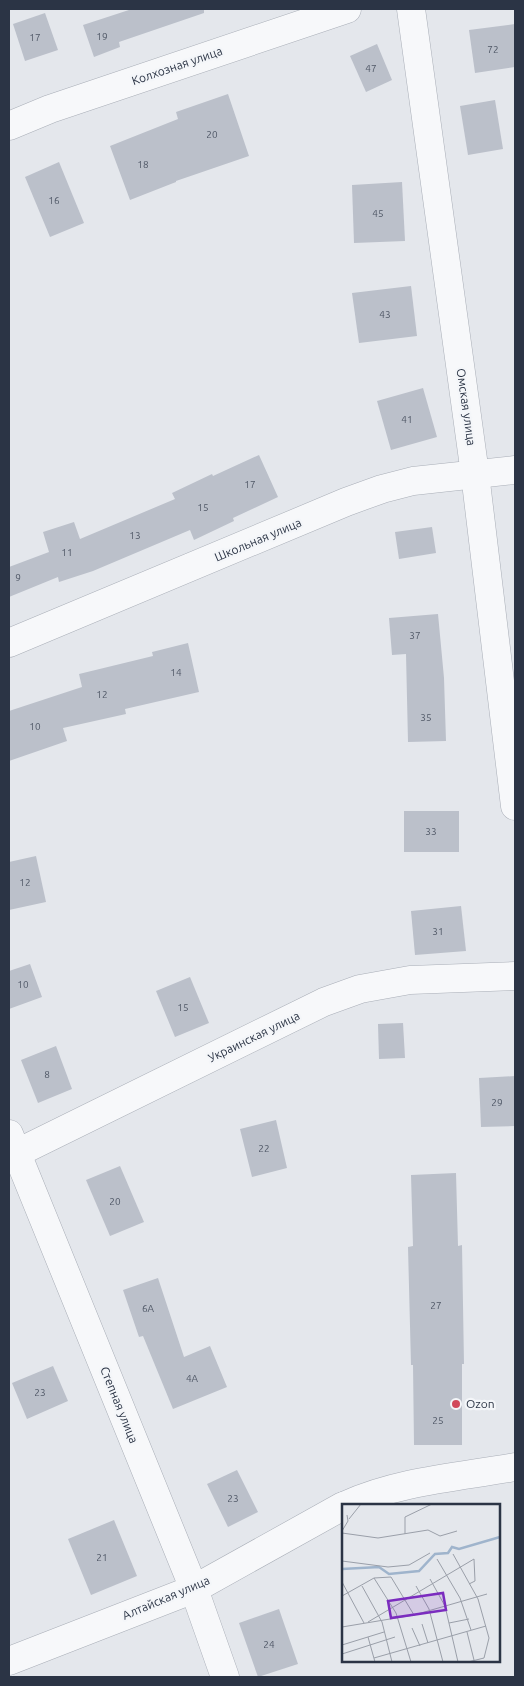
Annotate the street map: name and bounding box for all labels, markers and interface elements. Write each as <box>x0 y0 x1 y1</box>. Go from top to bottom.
house number: 19 <box>96 31 108 42</box>
house number: 17 <box>29 32 41 43</box>
street label: Колхозная улица <box>130 44 224 87</box>
house number: 72 <box>487 44 499 55</box>
house number: 47 <box>365 63 377 74</box>
house number: 20 <box>206 129 218 140</box>
house number: 18 <box>137 159 149 170</box>
house number: 16 <box>48 195 60 206</box>
house number: 45 <box>372 208 384 219</box>
house number: 43 <box>379 309 391 320</box>
street label: Омская улица <box>455 367 478 446</box>
house number: 41 <box>401 414 413 425</box>
house number: 17 <box>244 479 256 490</box>
house number: 15 <box>197 502 209 513</box>
street label: Школьная улица <box>212 515 303 564</box>
house number: 13 <box>129 530 141 541</box>
house number: 11 <box>61 547 73 558</box>
house number: 9 <box>15 572 21 583</box>
house number: 37 <box>409 630 421 641</box>
house number: 14 <box>170 667 182 678</box>
house number: 12 <box>96 689 108 700</box>
house number: 35 <box>420 712 432 723</box>
house number: 10 <box>29 721 41 732</box>
house number: 33 <box>425 826 437 837</box>
house number: 12 <box>19 877 31 888</box>
house number: 31 <box>432 926 444 937</box>
house number: 10 <box>17 979 29 990</box>
house number: 15 <box>177 1002 189 1013</box>
street label: Украинская улица <box>206 1009 302 1064</box>
house number: 8 <box>44 1069 50 1080</box>
house number: 29 <box>491 1097 503 1108</box>
house number: 22 <box>258 1143 270 1154</box>
house number: 20 <box>109 1196 121 1207</box>
house number: 27 <box>430 1300 442 1311</box>
house number: 6А <box>142 1303 155 1314</box>
street label: Степная улица <box>98 1365 141 1445</box>
house number: 4А <box>186 1373 199 1384</box>
house number: 23 <box>34 1387 46 1398</box>
place label: Ozon <box>466 1397 495 1410</box>
marker: Ozon <box>450 1398 462 1410</box>
house number: 25 <box>432 1415 444 1426</box>
house number: 23 <box>227 1493 239 1504</box>
inset map <box>342 1504 499 1661</box>
house number: 21 <box>96 1552 108 1563</box>
street label: Алтайская улица <box>120 1573 211 1622</box>
house number: 24 <box>263 1639 275 1650</box>

